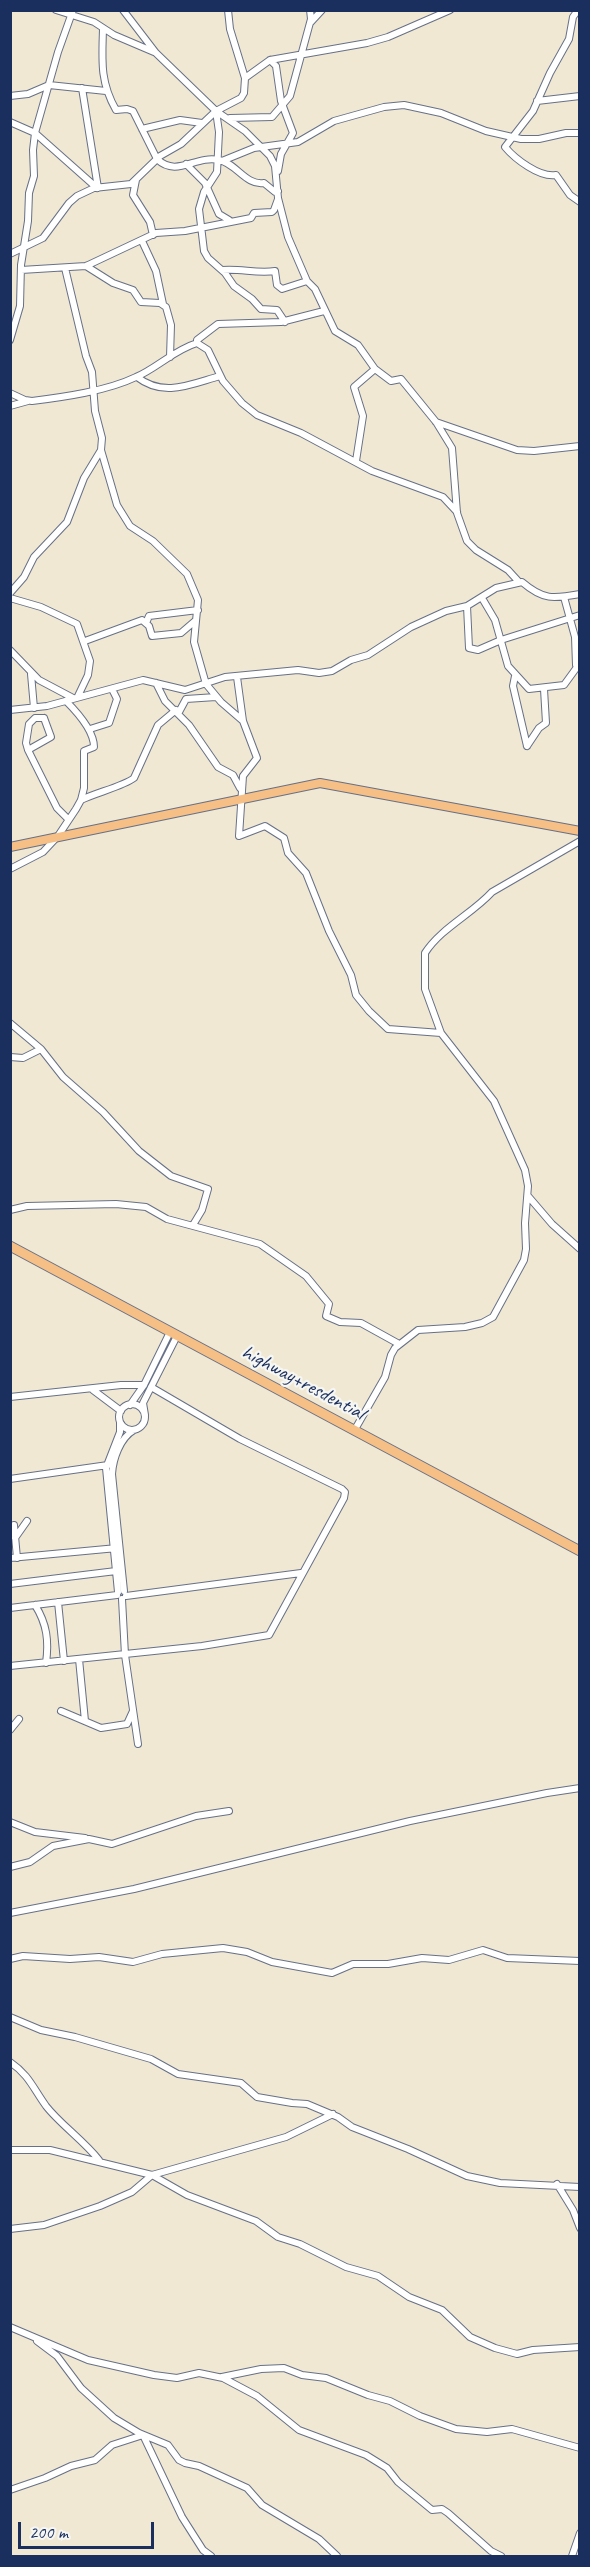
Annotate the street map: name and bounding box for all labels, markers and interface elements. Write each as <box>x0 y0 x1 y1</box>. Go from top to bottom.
street label: highway+resdential <box>237 1340 369 1426</box>
scale bar <box>21 2510 158 2548</box>
text: 200 m <box>29 2521 68 2543</box>

